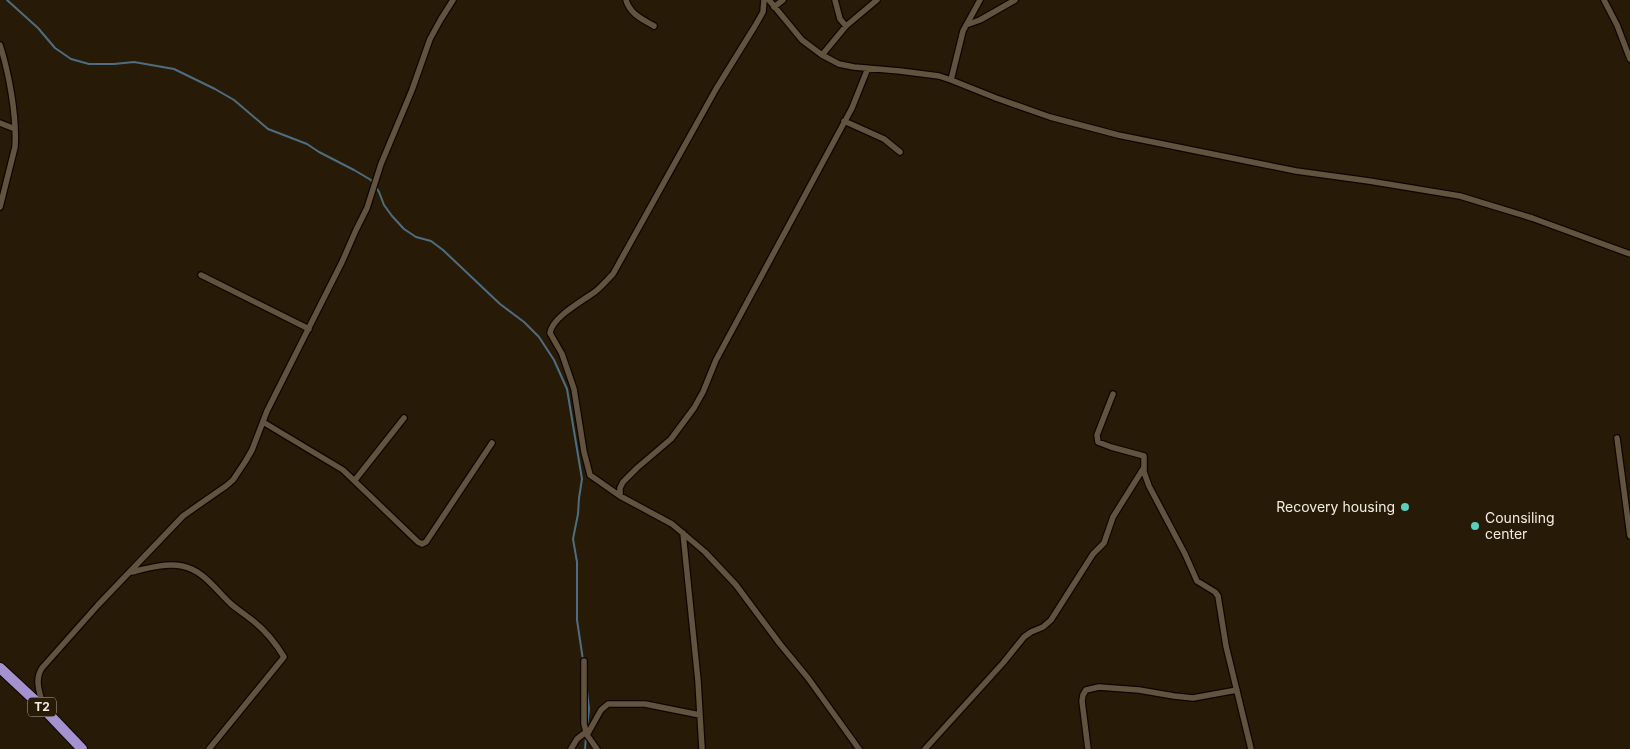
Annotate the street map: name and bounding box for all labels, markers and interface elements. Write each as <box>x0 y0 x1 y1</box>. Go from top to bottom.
place label: Recovery housing <box>1276 498 1395 515</box>
marker: Recovery housing <box>1399 501 1411 513</box>
place label: Counsiling center <box>1485 509 1555 542</box>
marker: Counsiling center <box>1469 520 1481 532</box>
road number: T2 <box>28 698 56 716</box>

